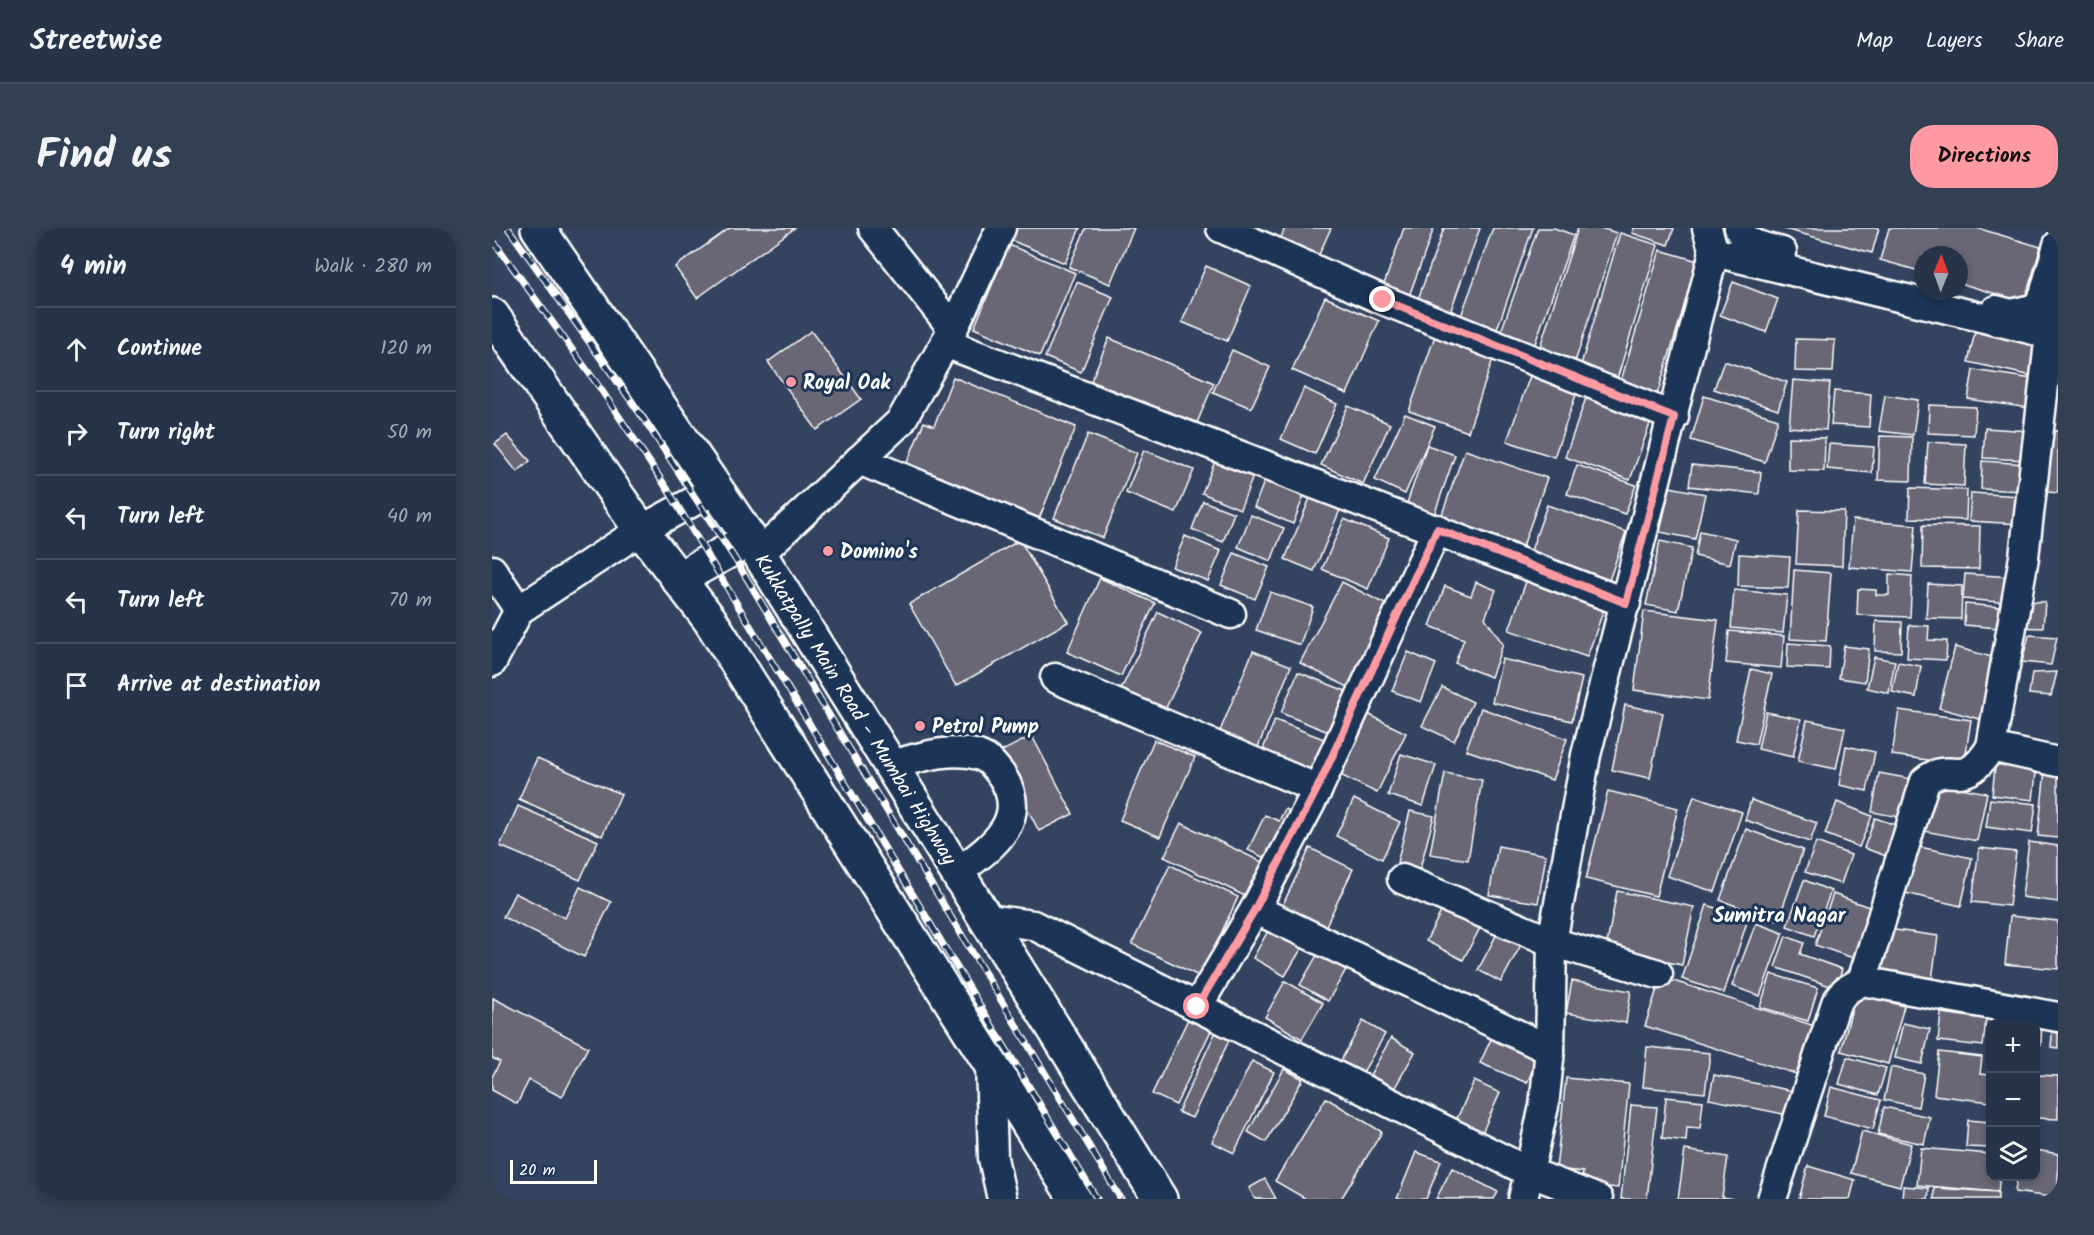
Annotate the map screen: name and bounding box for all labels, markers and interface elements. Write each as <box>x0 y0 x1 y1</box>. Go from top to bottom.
text: Streetwise <box>30 19 162 64</box>
text: Map <box>1856 25 1893 58</box>
text: Layers <box>1926 25 1982 58</box>
text: Share <box>2015 25 2064 58</box>
text: Find us <box>36 123 172 190</box>
button: Directions <box>1910 125 2058 188</box>
text: 4 min <box>60 246 127 288</box>
north arrow <box>1914 246 1968 300</box>
text: Walk · 280 m <box>314 251 432 283</box>
route end <box>1369 286 1395 312</box>
text: Continue <box>117 332 202 367</box>
icon: ahead <box>60 333 93 366</box>
text: 120 m <box>380 333 432 365</box>
place label: Royal Oak <box>803 368 891 400</box>
marker: Royal Oak <box>784 375 798 389</box>
text: Turn right <box>117 416 215 451</box>
icon: right <box>60 417 93 450</box>
text: 50 m <box>387 417 432 449</box>
text: Turn left <box>117 500 204 535</box>
icon: left <box>60 501 93 534</box>
text: 40 m <box>387 501 432 533</box>
place label: Domino's <box>840 537 919 569</box>
marker: Domino's <box>821 544 835 558</box>
street label: Kukkatpally Main Road - Mumbai Highway <box>745 548 964 873</box>
text: Turn left <box>117 584 204 619</box>
icon: left <box>60 585 93 618</box>
text: 70 m <box>389 585 432 617</box>
text: Arrive at destination <box>117 668 320 703</box>
icon: arrive <box>60 669 93 702</box>
place label: Petrol Pump <box>932 712 1039 744</box>
marker: Petrol Pump <box>913 719 927 733</box>
district label: Sumitra Nagar <box>1713 900 1847 933</box>
route start <box>1183 993 1209 1019</box>
map controls <box>1986 1019 2040 1181</box>
button: + <box>1986 1019 2040 1073</box>
button: − <box>1986 1073 2040 1127</box>
button: layers <box>1986 1127 2040 1181</box>
scale bar <box>510 1157 597 1184</box>
text: 20 m <box>519 1158 555 1183</box>

